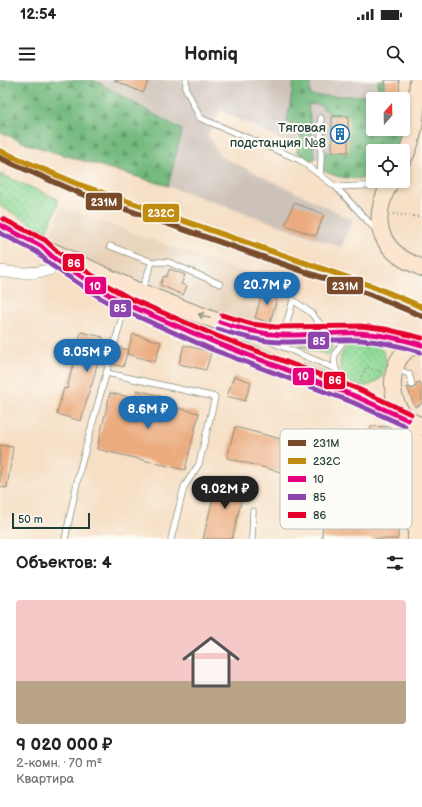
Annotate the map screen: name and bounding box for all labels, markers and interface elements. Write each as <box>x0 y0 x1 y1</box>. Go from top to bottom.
text: 12:54 <box>20 5 56 24</box>
icon: menu <box>16 43 38 65</box>
icon: search <box>384 43 406 65</box>
text: Homiq <box>184 44 238 65</box>
north arrow <box>366 92 410 136</box>
map controls <box>366 92 410 188</box>
place label: Тяговая подстанция №8 <box>230 120 326 151</box>
building icon: Тяговая подстанция №8 <box>329 123 351 145</box>
button: locate <box>366 144 410 188</box>
line badge: 231М <box>85 192 123 211</box>
text: 231М <box>91 196 117 209</box>
line badge: 232C <box>142 203 180 223</box>
text: 232C <box>147 207 175 220</box>
line badge: 86 <box>62 253 85 272</box>
text: 86 <box>67 257 81 270</box>
pin: 20.7M ₽ <box>230 272 304 306</box>
line badge: 10 <box>84 276 107 295</box>
line badge: 231М <box>326 276 364 295</box>
text: 20.7M ₽ <box>243 277 291 293</box>
text: 10 <box>89 280 101 293</box>
text: 231М <box>332 280 358 293</box>
line badge: 85 <box>109 299 132 318</box>
text: 85 <box>114 302 127 315</box>
one-way arrow <box>198 312 210 320</box>
line badge: 85 <box>307 331 330 350</box>
text: 85 <box>313 335 326 348</box>
pin: 8.05M ₽ <box>50 339 124 373</box>
text: 8.05M ₽ <box>63 344 111 360</box>
line badge: 10 <box>292 367 315 386</box>
text: 10 <box>297 370 309 383</box>
line badge: 86 <box>323 371 346 390</box>
text: 86 <box>328 374 342 387</box>
pin: 8.6M ₽ <box>115 396 181 430</box>
text: 8.6M ₽ <box>128 401 168 417</box>
legend <box>280 429 412 529</box>
text: 231М <box>313 437 340 450</box>
text: 232C <box>313 455 341 468</box>
text: 10 <box>313 473 324 486</box>
pin: 9.02M ₽ <box>188 476 262 510</box>
text: 9.02M ₽ <box>201 481 249 497</box>
text: 85 <box>313 491 326 504</box>
text: 86 <box>313 509 326 522</box>
scale bar <box>12 511 90 530</box>
text: 50 m <box>18 513 43 526</box>
icon: filters <box>384 552 406 574</box>
text: Объектов: 4 <box>16 553 112 573</box>
icon: home <box>175 626 247 698</box>
text: 9 020 000 ₽ <box>16 735 112 755</box>
text: 2-комн. · 70 m² <box>16 755 102 771</box>
text: Квартира <box>16 771 74 787</box>

